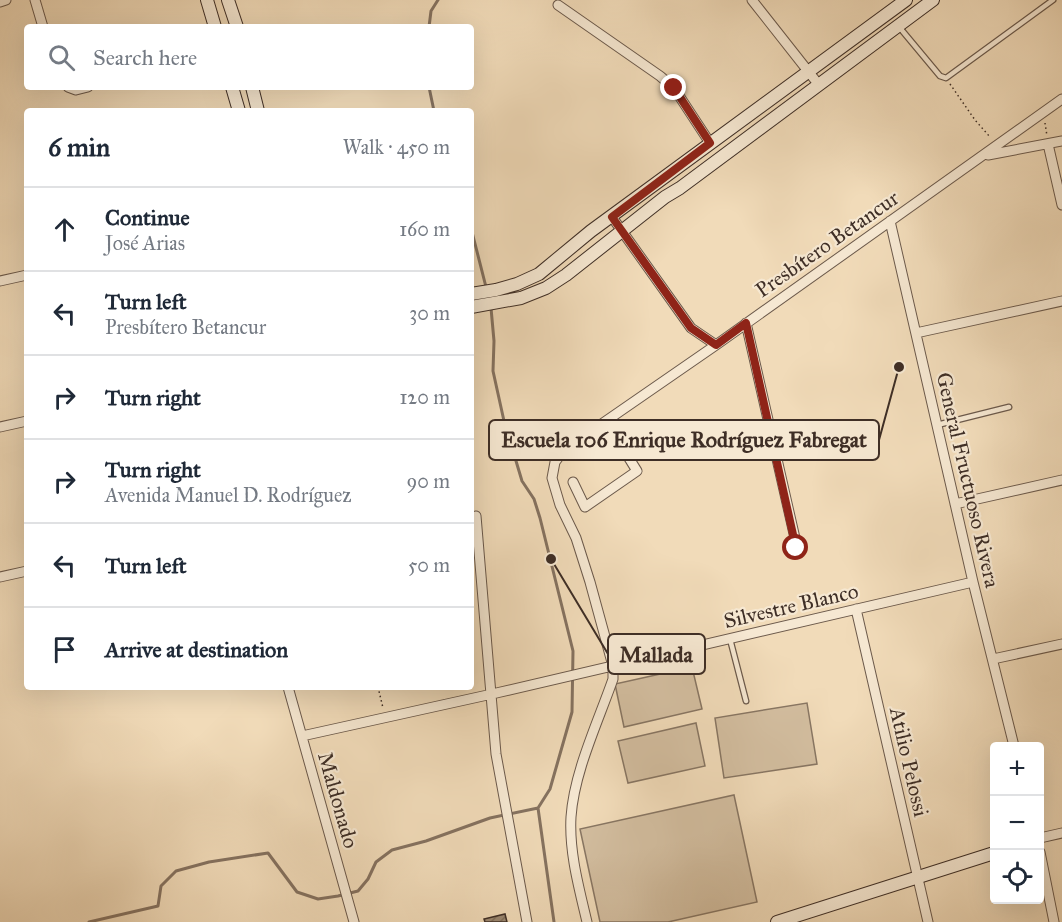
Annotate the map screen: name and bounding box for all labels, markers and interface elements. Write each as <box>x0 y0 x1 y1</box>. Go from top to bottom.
search box <box>24 24 474 90</box>
icon: search <box>45 41 78 74</box>
text: Search here <box>93 44 197 71</box>
route end <box>660 74 686 100</box>
text: 6 min <box>48 131 110 163</box>
text: Walk · 450 m <box>343 135 450 159</box>
street label: Presbítero Betancur <box>750 185 904 303</box>
text: Continue <box>105 204 190 231</box>
icon: ahead <box>48 213 81 246</box>
text: 160 m <box>399 217 450 241</box>
text: José Arias <box>105 231 185 255</box>
text: Turn left <box>105 288 187 315</box>
icon: left <box>48 297 81 330</box>
text: 30 m <box>409 301 450 325</box>
text: Presbítero Betancur <box>105 315 266 339</box>
street label: General Fructuoso Rivera <box>931 370 1005 590</box>
icon: right <box>48 381 81 414</box>
text: Turn right <box>105 384 201 411</box>
text: 120 m <box>399 385 450 409</box>
callout: Escuela 106 Enrique Rodríguez Fabregat <box>489 420 879 460</box>
text: Escuela 106 Enrique Rodríguez Fabregat <box>501 426 867 453</box>
text: Turn right <box>105 456 201 483</box>
icon: right <box>48 465 81 498</box>
text: 90 m <box>407 469 450 493</box>
text: Avenida Manuel D. Rodríguez <box>105 483 352 507</box>
route start <box>782 534 808 560</box>
icon: left <box>48 549 81 582</box>
text: Turn left <box>105 552 187 579</box>
text: 50 m <box>408 553 450 577</box>
street label: Silvestre Blanco <box>721 578 861 634</box>
icon: arrive <box>48 633 81 666</box>
callout: Mallada <box>608 634 705 674</box>
text: Arrive at destination <box>105 636 288 663</box>
text: Mallada <box>619 641 693 668</box>
street label: Atilio Pelossi <box>884 704 934 819</box>
map controls <box>990 742 1044 904</box>
button: + <box>990 742 1044 796</box>
street label: Maldonado <box>312 749 364 851</box>
button: − <box>990 796 1044 850</box>
button: locate <box>990 850 1044 904</box>

